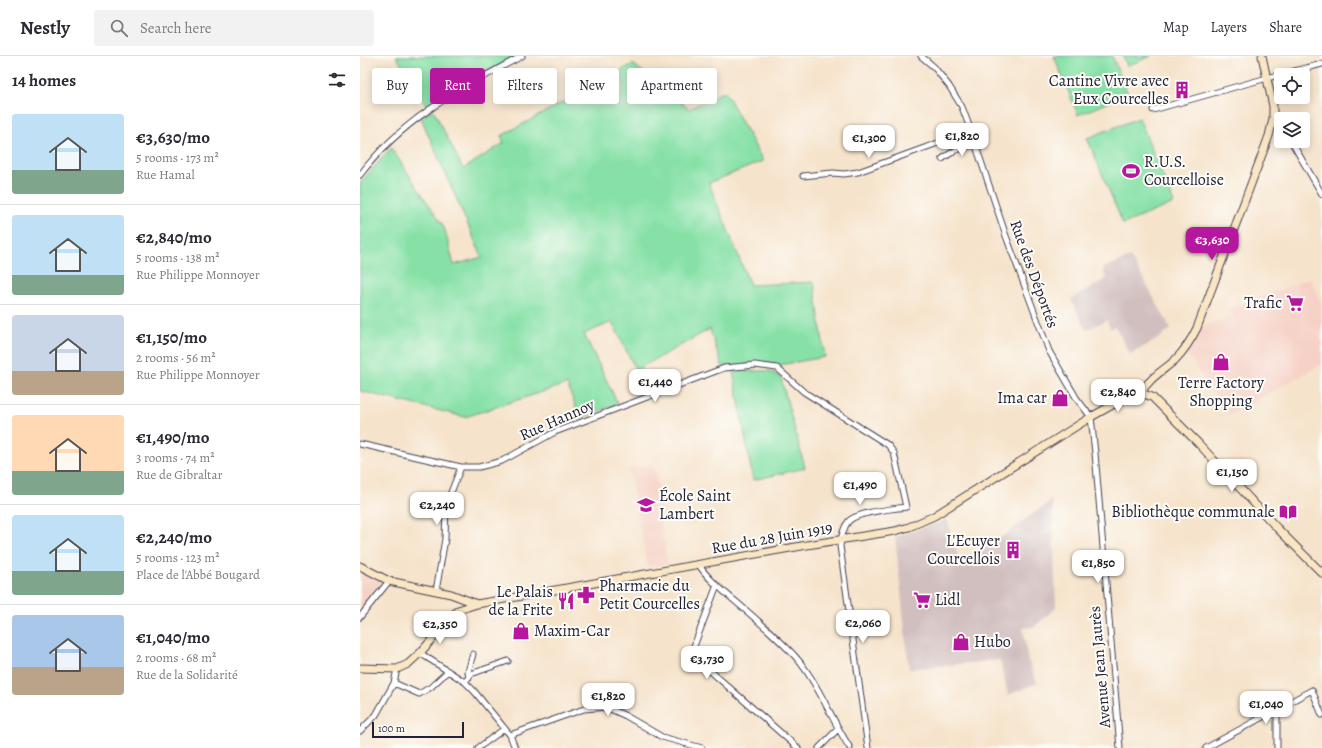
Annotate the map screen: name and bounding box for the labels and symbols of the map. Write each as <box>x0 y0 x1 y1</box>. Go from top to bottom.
place label: Cantine Vivre avec Eux Courcelles <box>1049 70 1169 110</box>
building icon: Cantine Vivre avec Eux Courcelles <box>1172 80 1192 100</box>
pin: €1,820 <box>929 123 995 157</box>
pin: €1,300 <box>836 125 902 159</box>
place label: R.U.S. Courcelloise <box>1144 151 1224 191</box>
sports icon: R.U.S. Courcelloise <box>1121 161 1141 181</box>
street label: Rue des Déportés <box>1004 217 1064 331</box>
pin: €3,630 <box>1179 227 1245 261</box>
place label: Trafic <box>1244 292 1282 314</box>
supermarket icon: Trafic <box>1285 293 1305 313</box>
shop icon: Terre Factory Shopping <box>1211 352 1231 372</box>
pin: €1,440 <box>622 369 688 403</box>
place label: Terre Factory Shopping <box>1178 372 1265 412</box>
pin: €2,840 <box>1085 379 1151 413</box>
place label: Ima car <box>997 387 1047 409</box>
shop icon: Ima car <box>1050 388 1070 408</box>
street label: Rue Hannoy <box>516 393 599 446</box>
pin: €1,150 <box>1199 459 1265 493</box>
pin: €1,490 <box>827 472 893 506</box>
place label: École Saint Lambert <box>659 485 731 525</box>
pin: €2,240 <box>404 492 470 526</box>
school or university icon: École Saint Lambert <box>636 495 656 515</box>
place label: Bibliothèque communale <box>1111 501 1275 523</box>
library icon: Bibliothèque communale <box>1278 502 1298 522</box>
street label: Rue du 28 Juin 1919 <box>710 517 834 559</box>
place label: L'Ecuyer Courcellois <box>927 530 1000 570</box>
building icon: L'Ecuyer Courcellois <box>1003 540 1023 560</box>
pin: €1,850 <box>1065 550 1131 584</box>
place label: Pharmacie du Petit Courcelles <box>599 575 700 615</box>
place label: Le Palais de la Frite <box>489 581 553 621</box>
pharmacy icon: Pharmacie du Petit Courcelles <box>576 585 596 605</box>
place label: Lidl <box>935 589 960 611</box>
supermarket icon: Lidl <box>912 590 932 610</box>
restaurant icon: Le Palais de la Frite <box>556 591 576 611</box>
street label: Avenue Jean Jaurès <box>1084 605 1116 730</box>
pin: €2,060 <box>830 610 896 644</box>
pin: €2,350 <box>407 611 473 645</box>
place label: Maxim-Car <box>534 620 610 642</box>
shop icon: Maxim-Car <box>511 621 531 641</box>
place label: Hubo <box>974 631 1011 653</box>
shop icon: Hubo <box>951 632 971 652</box>
pin: €3,730 <box>674 646 740 680</box>
pin: €1,820 <box>575 683 641 717</box>
pin: €1,040 <box>1233 691 1299 725</box>
scale bar <box>372 720 464 739</box>

